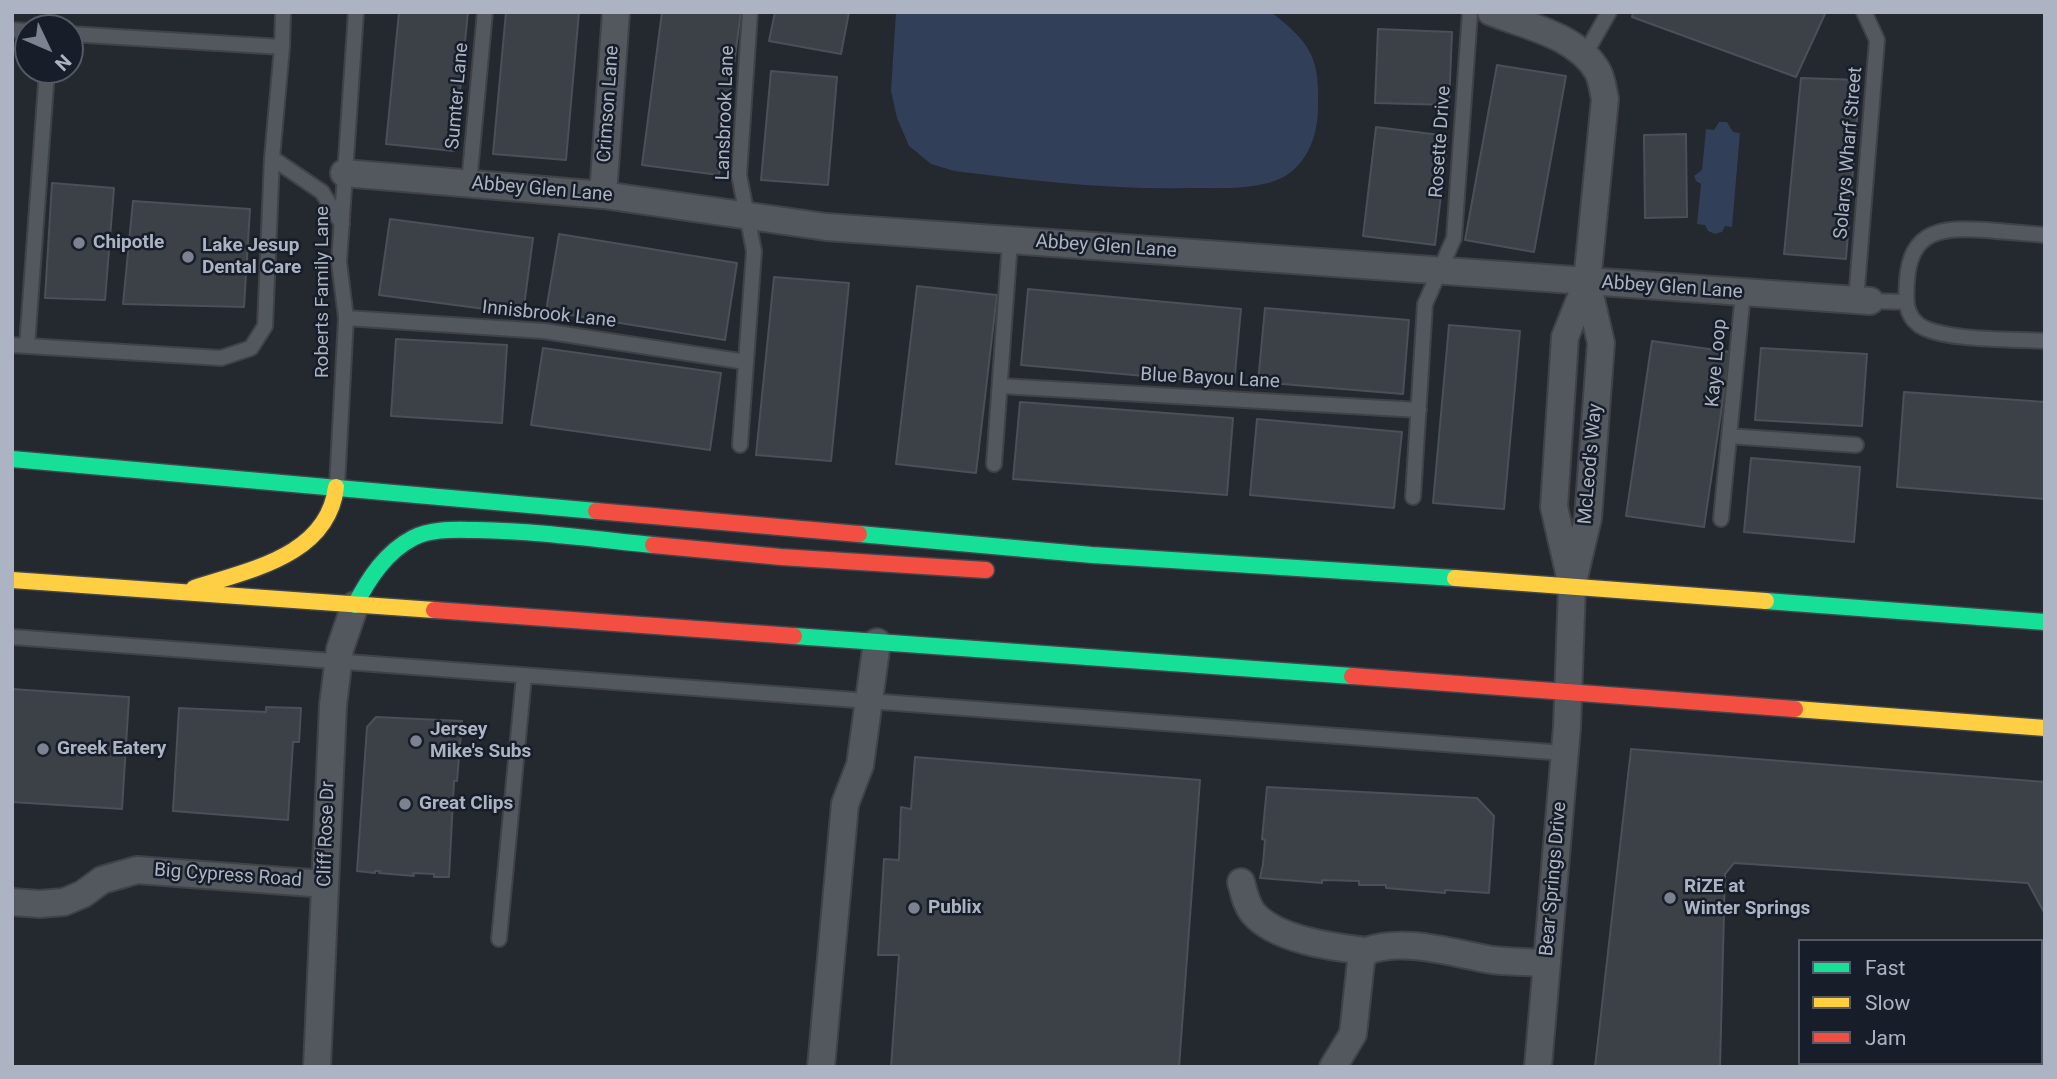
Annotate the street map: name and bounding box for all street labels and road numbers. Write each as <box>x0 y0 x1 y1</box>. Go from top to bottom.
street label: Sumter Lane <box>442 42 474 150</box>
street label: Crimson Lane <box>594 45 624 163</box>
street label: Lansbrook Lane <box>712 45 740 181</box>
street label: Solarys Wharf Street <box>1830 66 1868 240</box>
street label: Rosette Drive <box>1426 85 1456 199</box>
street label: Abbey Glen Lane <box>471 172 613 208</box>
street label: Roberts Family Lane <box>312 206 334 378</box>
street label: Abbey Glen Lane <box>1035 231 1177 263</box>
street label: Abbey Glen Lane <box>1601 272 1743 304</box>
street label: Innisbrook Lane <box>481 297 617 333</box>
street label: Kaye Loop <box>1702 318 1732 408</box>
street label: Blue Bayou Lane <box>1140 364 1280 394</box>
street label: McLeod's Way <box>1574 403 1608 525</box>
street label: Cliff Rose Dr <box>314 781 340 887</box>
street label: Bear Springs Drive <box>1536 801 1572 957</box>
street label: Big Cypress Road <box>153 859 303 893</box>

